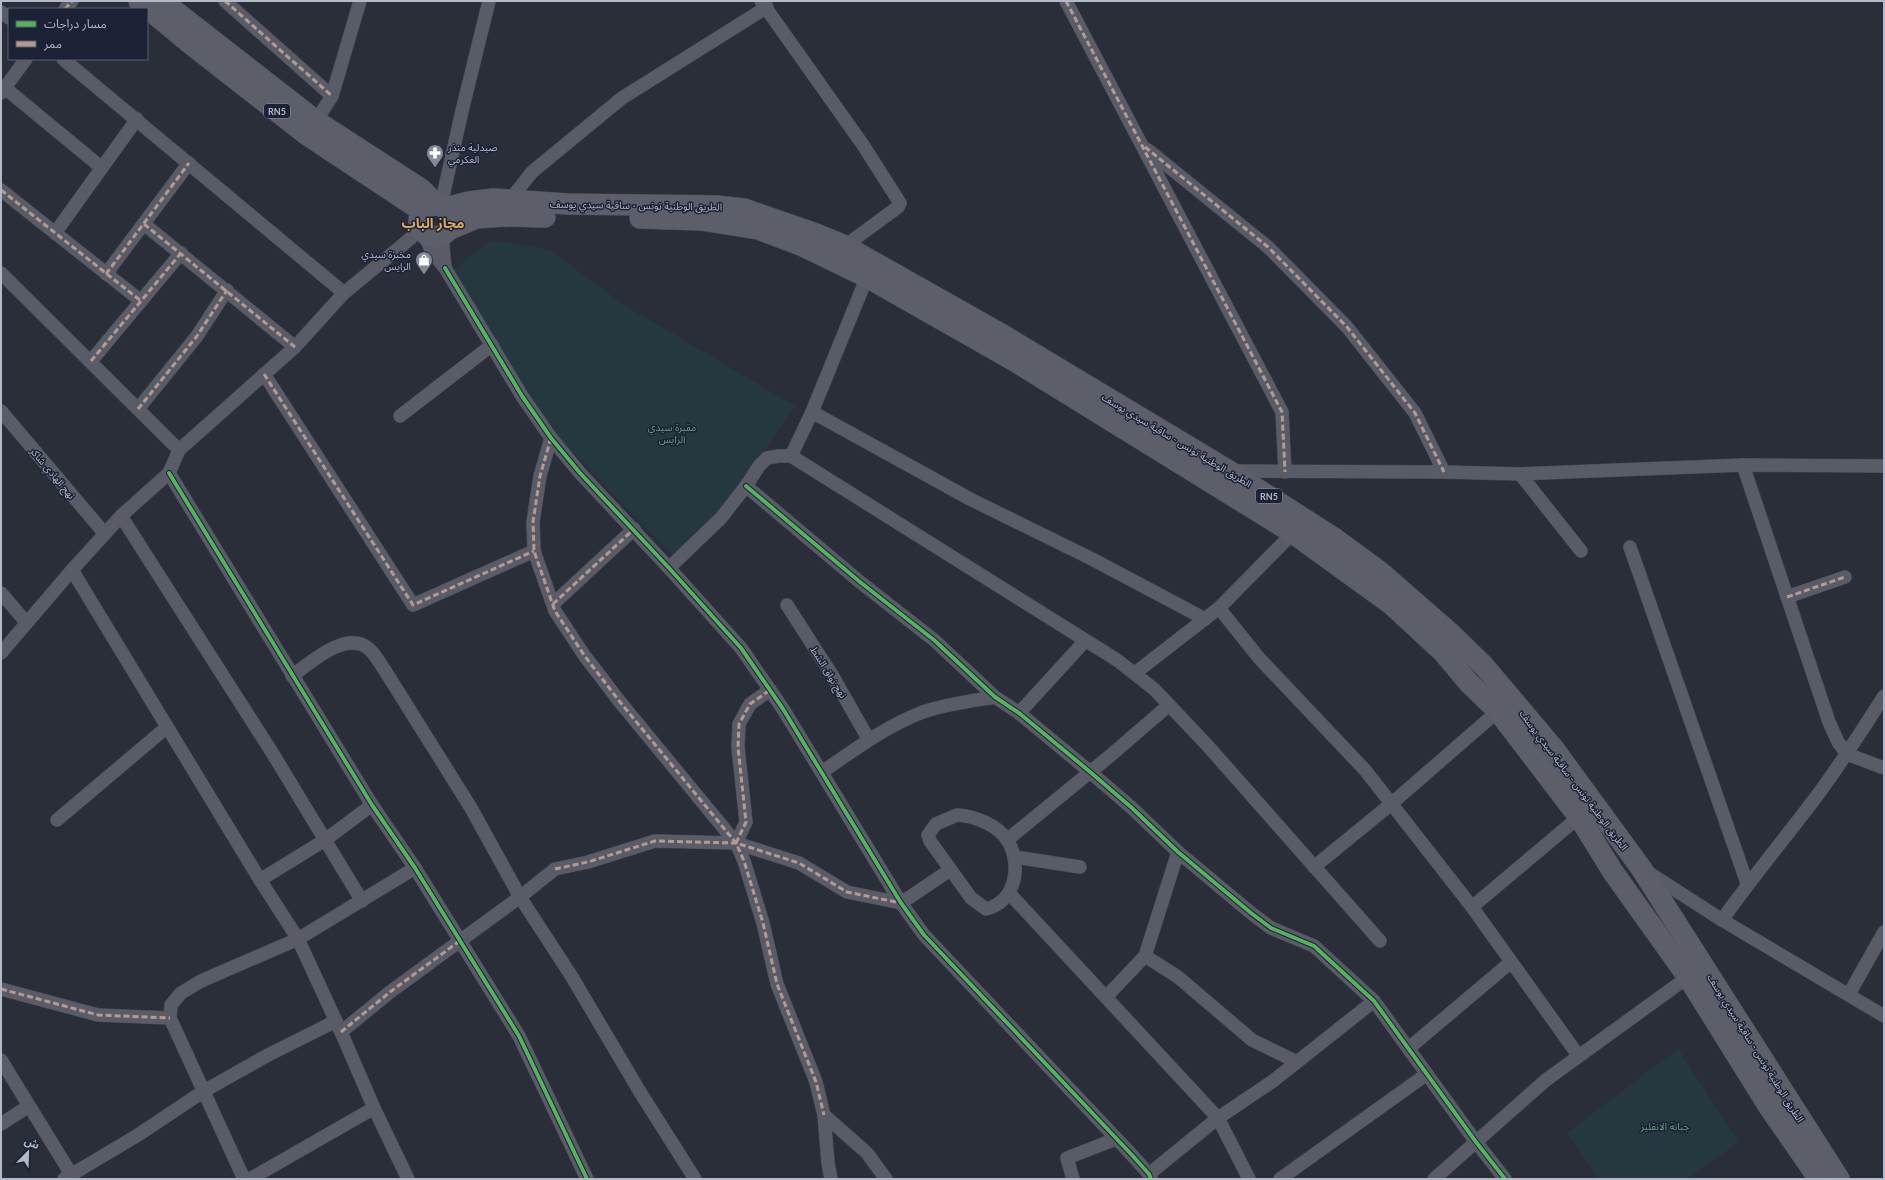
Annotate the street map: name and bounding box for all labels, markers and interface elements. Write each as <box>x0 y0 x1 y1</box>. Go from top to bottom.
legend <box>8 8 148 60</box>
text: مسار دراجات <box>44 16 107 31</box>
text: ممر <box>43 36 62 51</box>
road number: RN5 <box>264 104 290 118</box>
place label: صيدلية منذر العكرمي <box>447 141 498 167</box>
pharmacy icon: صيدلية منذر العكرمي <box>425 143 445 168</box>
street label: الطريق الوطنية تونس - ساقية سيدي يوسف <box>550 197 722 215</box>
district label: مجاز الباب <box>401 214 465 232</box>
place label: مخبزة سيدي الرايس <box>361 248 411 273</box>
shop icon: مخبزة سيدي الرايس <box>414 250 434 275</box>
street label: الطريق الوطنية تونس - ساقية سيدي يوسف <box>1099 390 1254 492</box>
park label: مقبرة سيدي الرايس <box>648 421 696 446</box>
street label: نهج الهادي شاكر <box>26 444 78 503</box>
road number: RN5 <box>1256 489 1282 503</box>
street label: نهج نواق الشط <box>807 644 850 701</box>
street label: الطريق الوطنية تونس - ساقية سيدي يوسف <box>1516 708 1631 854</box>
street label: الطريق الوطنية تونس - ساقية سيدي يوسف <box>1703 972 1807 1125</box>
park label: جبانة الانقليز <box>1640 1120 1690 1133</box>
north arrow <box>8 1132 48 1172</box>
text: ش <box>22 1133 42 1152</box>

